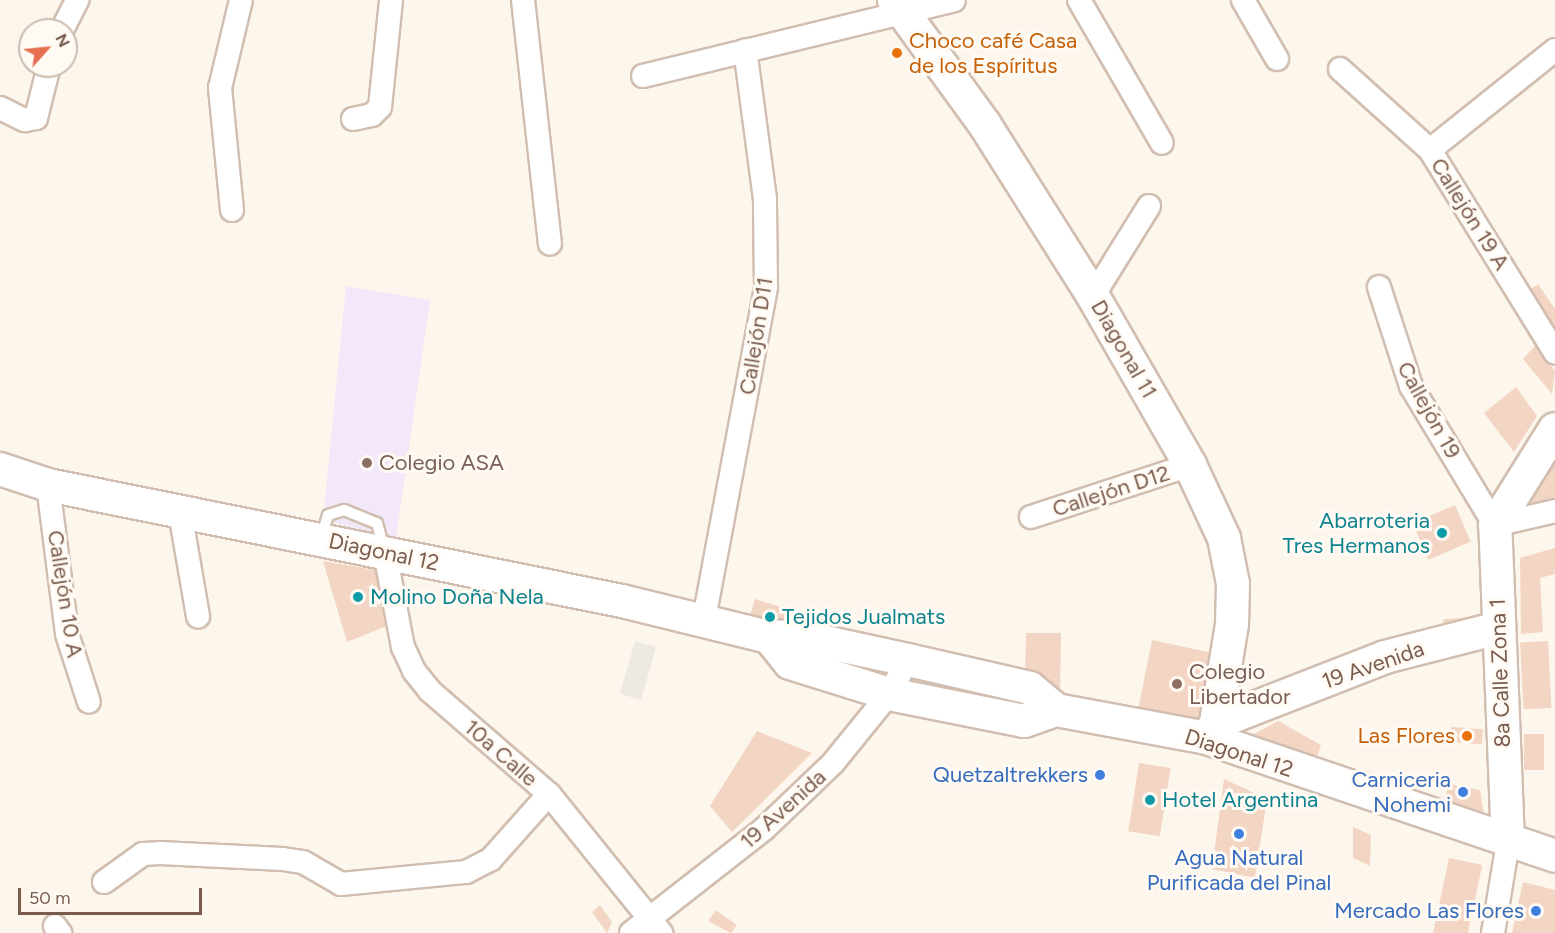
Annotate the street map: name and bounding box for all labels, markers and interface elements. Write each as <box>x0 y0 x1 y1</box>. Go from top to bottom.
north arrow <box>18 18 78 78</box>
place label: Choco café Casa de los Espíritus <box>909 27 1077 78</box>
text: N <box>51 31 74 50</box>
marker: Choco café Casa de los Espíritus <box>890 46 904 60</box>
street label: Callejón 19 A <box>1425 153 1515 275</box>
street label: Callejón D11 <box>734 275 778 397</box>
street label: Diagonal 11 <box>1085 295 1163 403</box>
street label: Callejón 19 <box>1392 357 1466 463</box>
place label: Colegio ASA <box>379 450 504 476</box>
marker: Colegio ASA <box>360 456 374 470</box>
street label: Callejón D12 <box>1049 460 1173 522</box>
place label: Abarroteria Tres Hermanos <box>1283 507 1430 558</box>
marker: Abarroteria Tres Hermanos <box>1435 526 1449 540</box>
street label: Diagonal 12 <box>326 527 442 577</box>
street label: Callejón 10 A <box>42 528 88 660</box>
place label: Molino Doña Nela <box>370 584 544 610</box>
marker: Molino Doña Nela <box>351 590 365 604</box>
street label: 8a Calle Zona 1 <box>1484 598 1516 748</box>
place label: Tejidos Jualmats <box>782 604 945 630</box>
marker: Tejidos Jualmats <box>763 610 777 624</box>
street label: 19 Avenida <box>1318 635 1428 695</box>
place label: Colegio Libertador <box>1189 658 1290 710</box>
marker: Colegio Libertador <box>1170 677 1184 691</box>
street label: 10a Calle <box>459 714 543 792</box>
street label: Diagonal 12 <box>1182 723 1296 783</box>
place label: Las Flores <box>1357 723 1455 749</box>
marker: Las Flores <box>1460 729 1474 743</box>
place label: Quetzaltrekkers <box>933 762 1088 788</box>
street label: 19 Avenida <box>735 764 831 854</box>
place label: Carniceria Nohemi <box>1351 766 1451 818</box>
marker: Quetzaltrekkers <box>1093 768 1107 782</box>
marker: Carniceria Nohemi <box>1456 785 1470 799</box>
place label: Hotel Argentina <box>1162 787 1318 813</box>
marker: Hotel Argentina <box>1143 793 1157 807</box>
marker: Agua Natural Purificada del Pinal <box>1232 827 1246 841</box>
place label: Agua Natural Purificada del Pinal <box>1147 844 1331 896</box>
scale bar <box>21 876 206 914</box>
text: 50 m <box>29 887 71 909</box>
place label: Mercado Las Flores <box>1334 898 1524 924</box>
marker: Mercado Las Flores <box>1529 904 1543 918</box>

